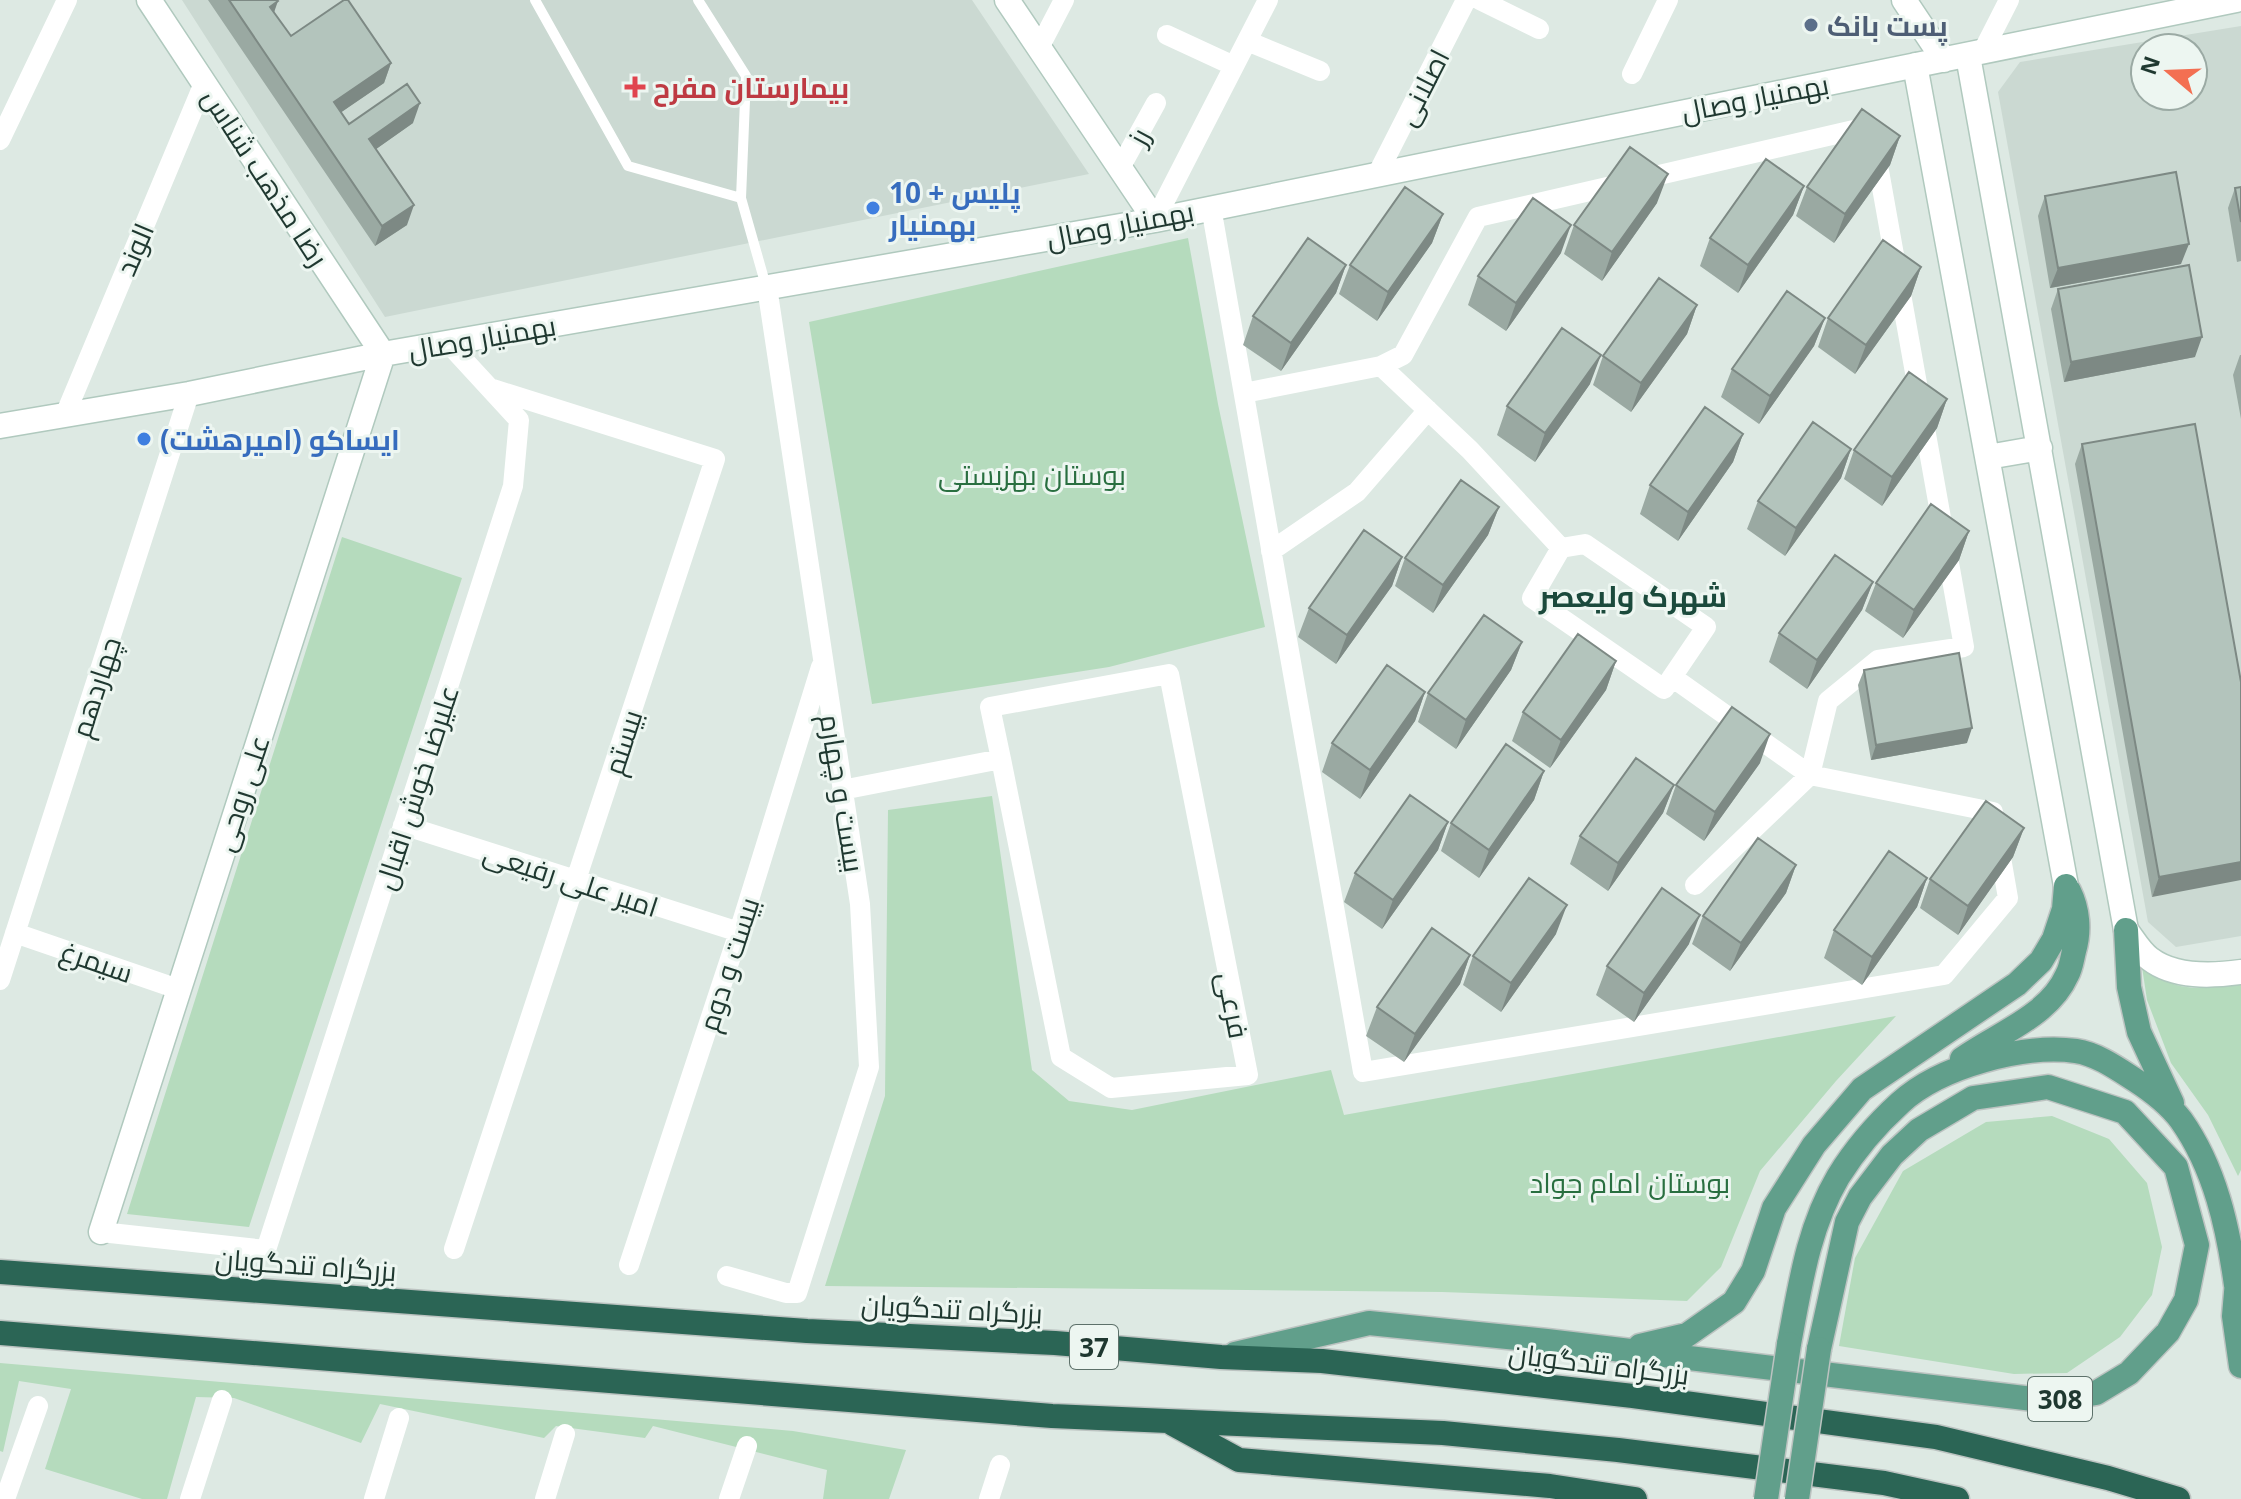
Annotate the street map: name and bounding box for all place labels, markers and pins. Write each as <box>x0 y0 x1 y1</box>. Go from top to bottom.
place label: پست بانک <box>1827 6 1948 46</box>
marker: پست بانک <box>1802 16 1820 34</box>
place label: بیمارستان مفرح <box>653 68 849 107</box>
marker: بیمارستان مفرح <box>624 76 646 98</box>
place label: پلیس + 10 بهمنیار <box>888 173 1020 243</box>
marker: پلیس + 10 بهمنیار <box>864 199 882 217</box>
place label: ایساکو (امیرهشت) <box>160 420 400 458</box>
marker: ایساکو (امیرهشت) <box>135 430 153 448</box>

